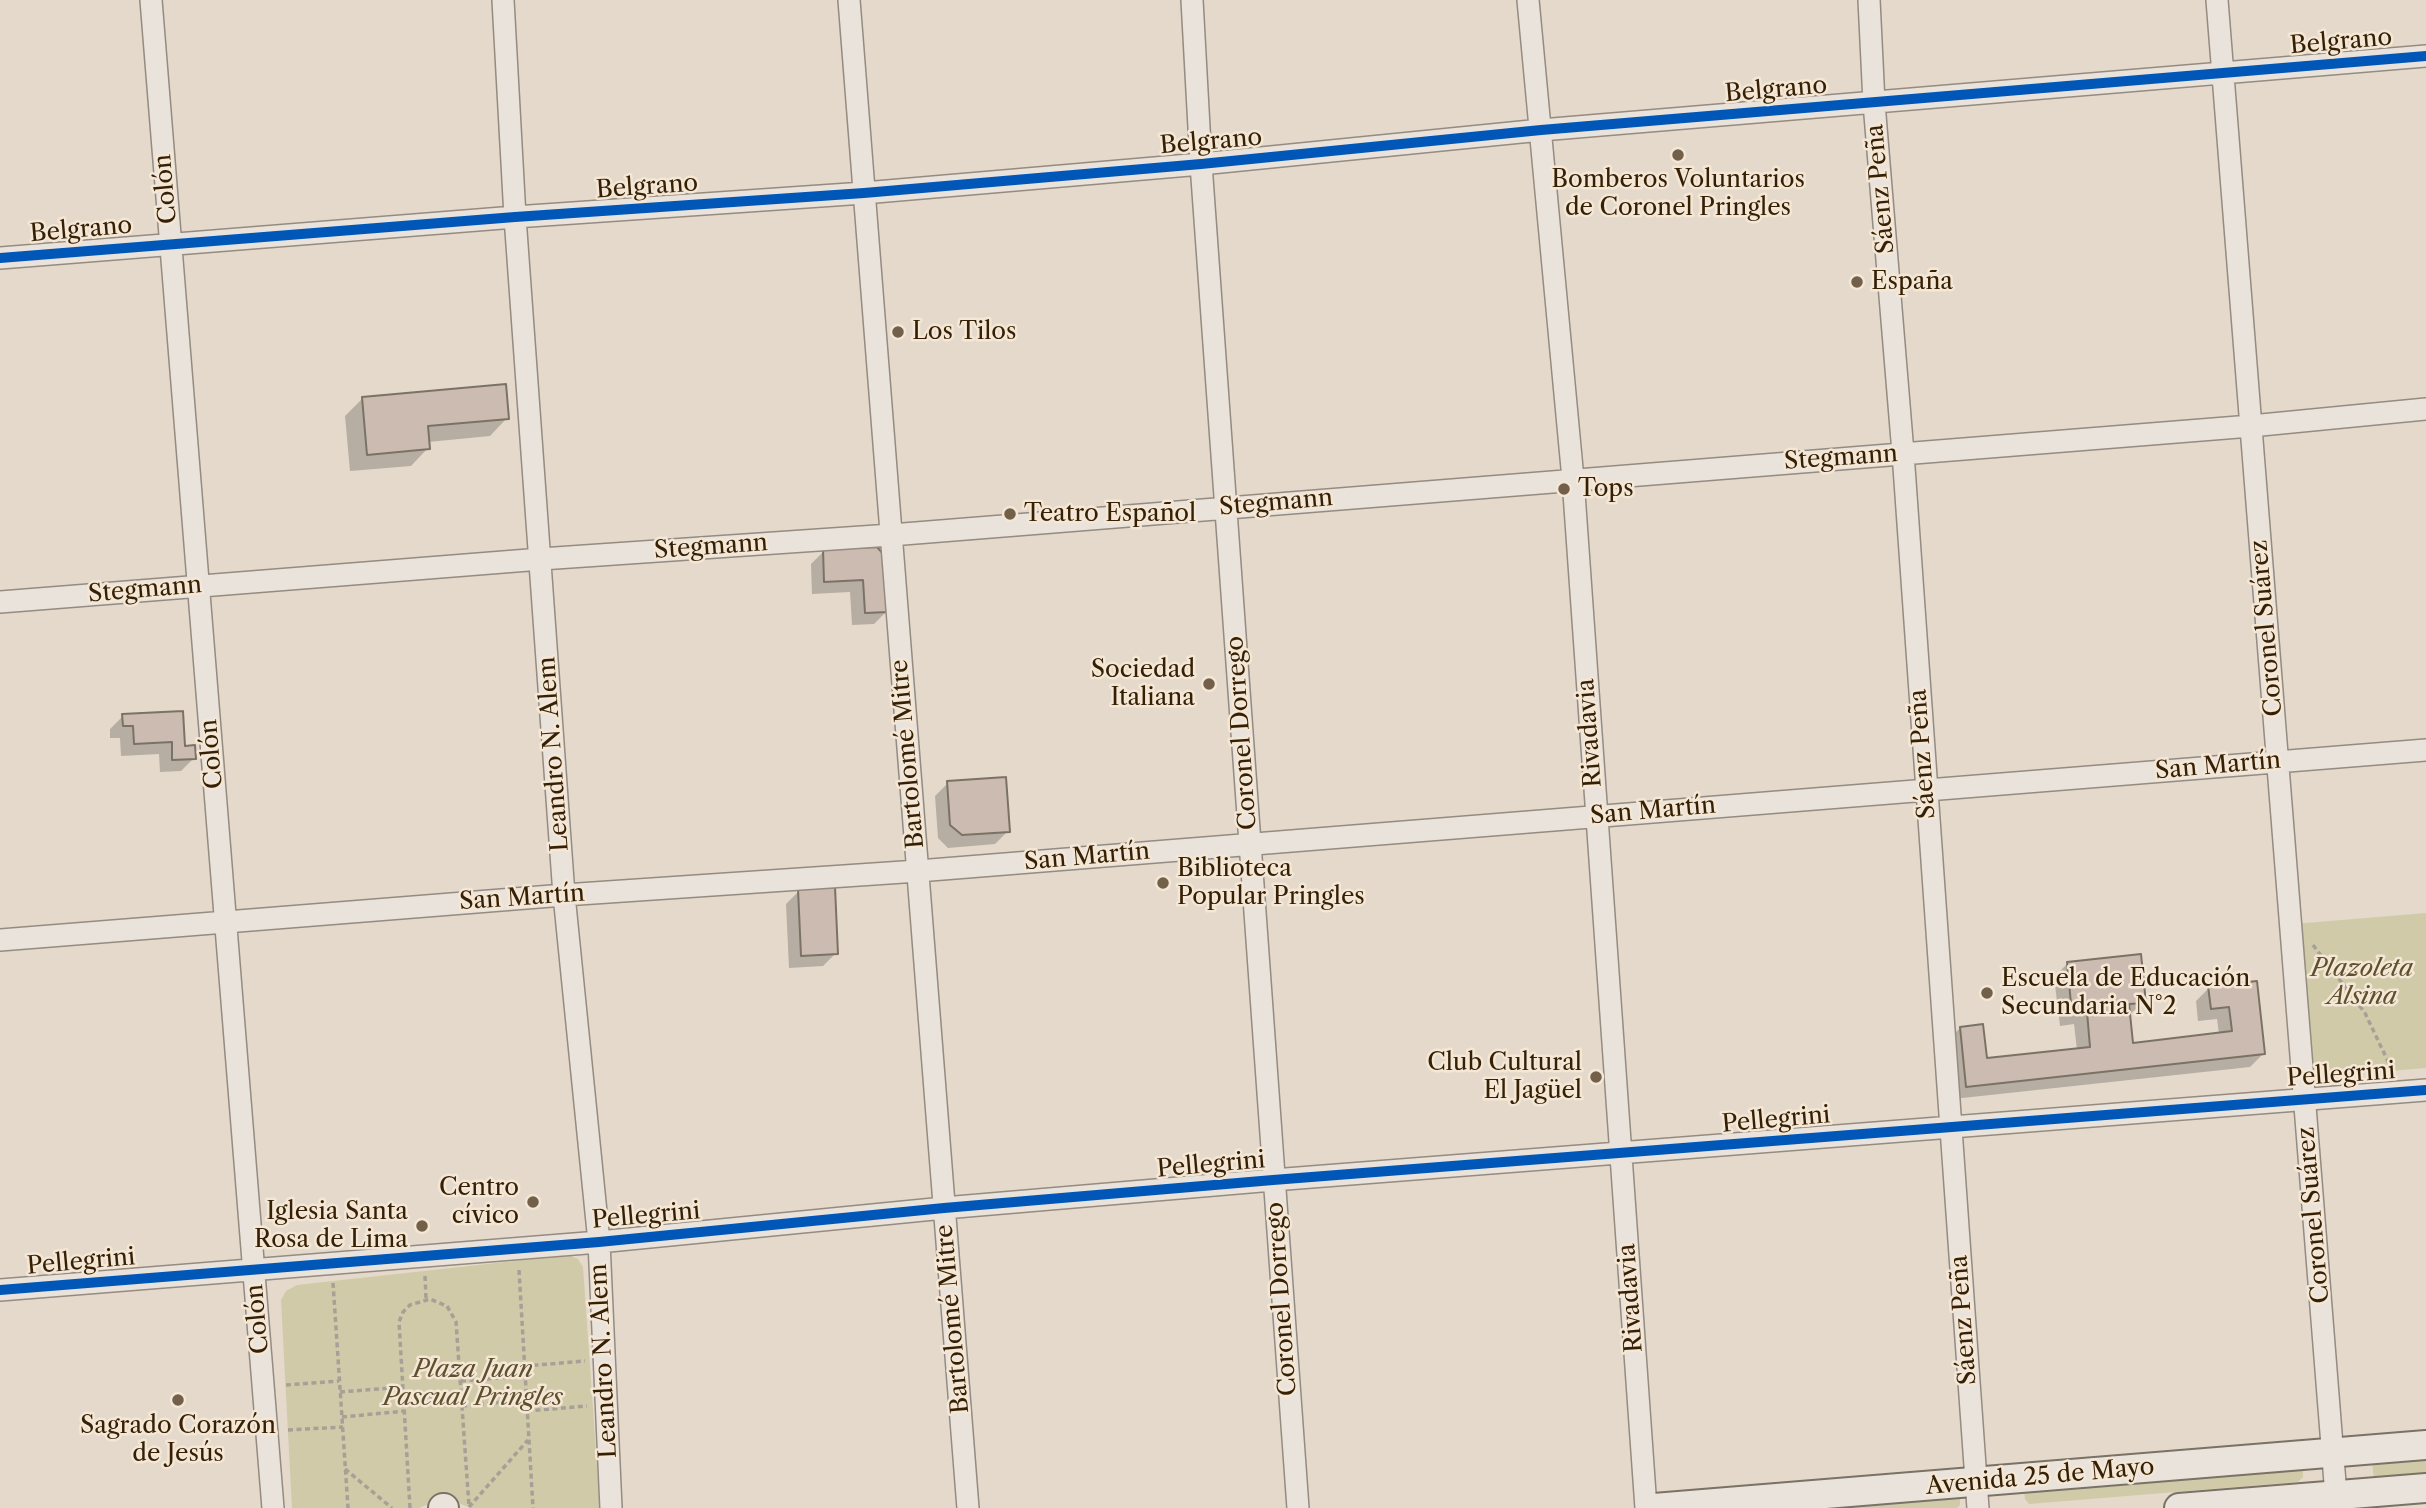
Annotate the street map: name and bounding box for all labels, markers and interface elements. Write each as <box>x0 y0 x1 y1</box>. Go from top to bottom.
street label: Belgrano <box>2289 23 2393 61</box>
street label: Belgrano <box>1724 71 1828 109</box>
street label: Belgrano <box>1159 123 1263 161</box>
street label: Sáenz Peña <box>1861 123 1901 255</box>
marker: Bomberos Voluntarios de Coronel Pringles <box>1670 147 1686 163</box>
street label: Colón <box>149 153 183 225</box>
place label: Bomberos Voluntarios de Coronel Pringles <box>1551 166 1805 222</box>
street label: Belgrano <box>595 169 699 205</box>
street label: Belgrano <box>29 211 133 249</box>
place label: España <box>1871 268 1953 296</box>
marker: España <box>1849 274 1865 290</box>
place label: Los Tilos <box>912 318 1016 346</box>
marker: Los Tilos <box>890 324 906 340</box>
street label: Stegmann <box>1783 440 1899 476</box>
place label: Tops <box>1578 475 1634 503</box>
marker: Tops <box>1556 481 1572 497</box>
street label: Stegmann <box>1218 484 1334 522</box>
place label: Teatro Español <box>1024 500 1196 528</box>
marker: Teatro Español <box>1002 506 1018 522</box>
street label: Stegmann <box>653 529 769 565</box>
street label: Coronel Suárez <box>2245 539 2289 717</box>
street label: Stegmann <box>87 571 203 609</box>
street label: Coronel Dorrego <box>1221 635 1263 831</box>
street label: Leandro N. Alem <box>533 656 575 852</box>
place label: Sociedad Italiana <box>1091 656 1195 712</box>
street label: Bartolomé Mitre <box>885 658 931 850</box>
marker: Sociedad Italiana <box>1201 676 1217 692</box>
street label: Rivadavia <box>1572 678 1608 788</box>
street label: Sáenz Peña <box>1904 688 1942 820</box>
street label: Colón <box>195 718 229 790</box>
street label: San Martín <box>2154 746 2282 786</box>
street label: San Martín <box>1589 791 1717 831</box>
street label: San Martín <box>1023 837 1151 877</box>
place label: Biblioteca Popular Pringles <box>1177 855 1365 911</box>
marker: Biblioteca Popular Pringles <box>1155 875 1171 891</box>
street label: San Martín <box>458 879 586 917</box>
park label: Plazoleta Alsina <box>2311 955 2413 1011</box>
place label: Escuela de Educación Secundaria N°2 <box>2001 965 2250 1021</box>
marker: Escuela de Educación Secundaria N°2 <box>1979 985 1995 1001</box>
place label: Club Cultural El Jagüel <box>1427 1049 1582 1105</box>
street label: Pellegrini <box>2286 1057 2396 1093</box>
marker: Club Cultural El Jagüel <box>1588 1069 1604 1085</box>
street label: Pellegrini <box>1721 1101 1831 1139</box>
street label: Coronel Suárez <box>2292 1126 2336 1304</box>
street label: Pellegrini <box>1156 1146 1266 1184</box>
place label: Centro cívico <box>439 1174 519 1230</box>
marker: Centro cívico <box>525 1194 541 1210</box>
street label: Pellegrini <box>591 1197 701 1235</box>
place label: Iglesia Santa Rosa de Lima <box>254 1198 408 1254</box>
street label: Coronel Dorrego <box>1261 1201 1303 1397</box>
marker: Iglesia Santa Rosa de Lima <box>414 1218 430 1234</box>
street label: Bartolomé Mitre <box>930 1223 976 1415</box>
street label: Pellegrini <box>26 1243 136 1281</box>
street label: Rivadavia <box>1613 1243 1649 1353</box>
street label: Sáenz Peña <box>1945 1254 1983 1386</box>
street label: Leandro N. Alem <box>585 1263 623 1459</box>
street label: Colón <box>241 1283 275 1355</box>
park label: Plaza Juan Pascual Pringles <box>383 1356 563 1412</box>
marker: Sagrado Corazón de Jesús <box>170 1392 186 1408</box>
place label: Sagrado Corazón de Jesús <box>80 1412 276 1468</box>
street label: Avenida 25 de Mayo <box>1925 1453 2155 1501</box>

